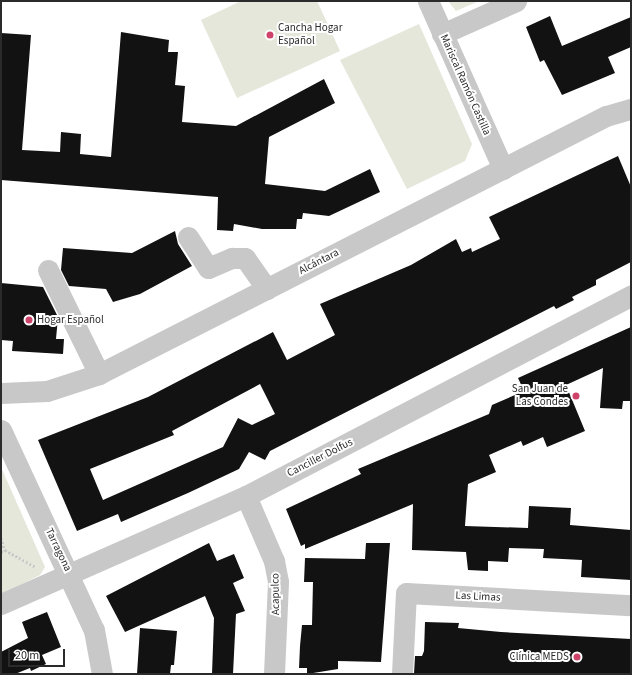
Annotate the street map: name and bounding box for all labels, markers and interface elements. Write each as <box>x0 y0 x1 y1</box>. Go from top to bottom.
place label: Cancha Hogar Español <box>278 22 342 48</box>
marker: Cancha Hogar Español <box>265 30 275 40</box>
street label: Mariscal Ramón Castilla <box>437 33 493 137</box>
street label: Alcántara <box>297 246 341 278</box>
place label: Hogar Español <box>37 313 104 327</box>
marker: Hogar Español <box>24 315 34 325</box>
place label: San Juan de Las Condes <box>512 383 568 409</box>
marker: San Juan de Las Condes <box>571 391 581 401</box>
street label: Canciller Dolfus <box>285 436 355 480</box>
street label: Tarragona <box>42 526 74 574</box>
street label: Acapulco <box>269 573 283 615</box>
street label: Las Limas <box>455 589 501 605</box>
scale bar <box>10 641 67 667</box>
text: 20 m <box>15 647 39 664</box>
place label: Clínica MEDS <box>509 650 569 664</box>
marker: Clínica MEDS <box>572 652 582 662</box>

